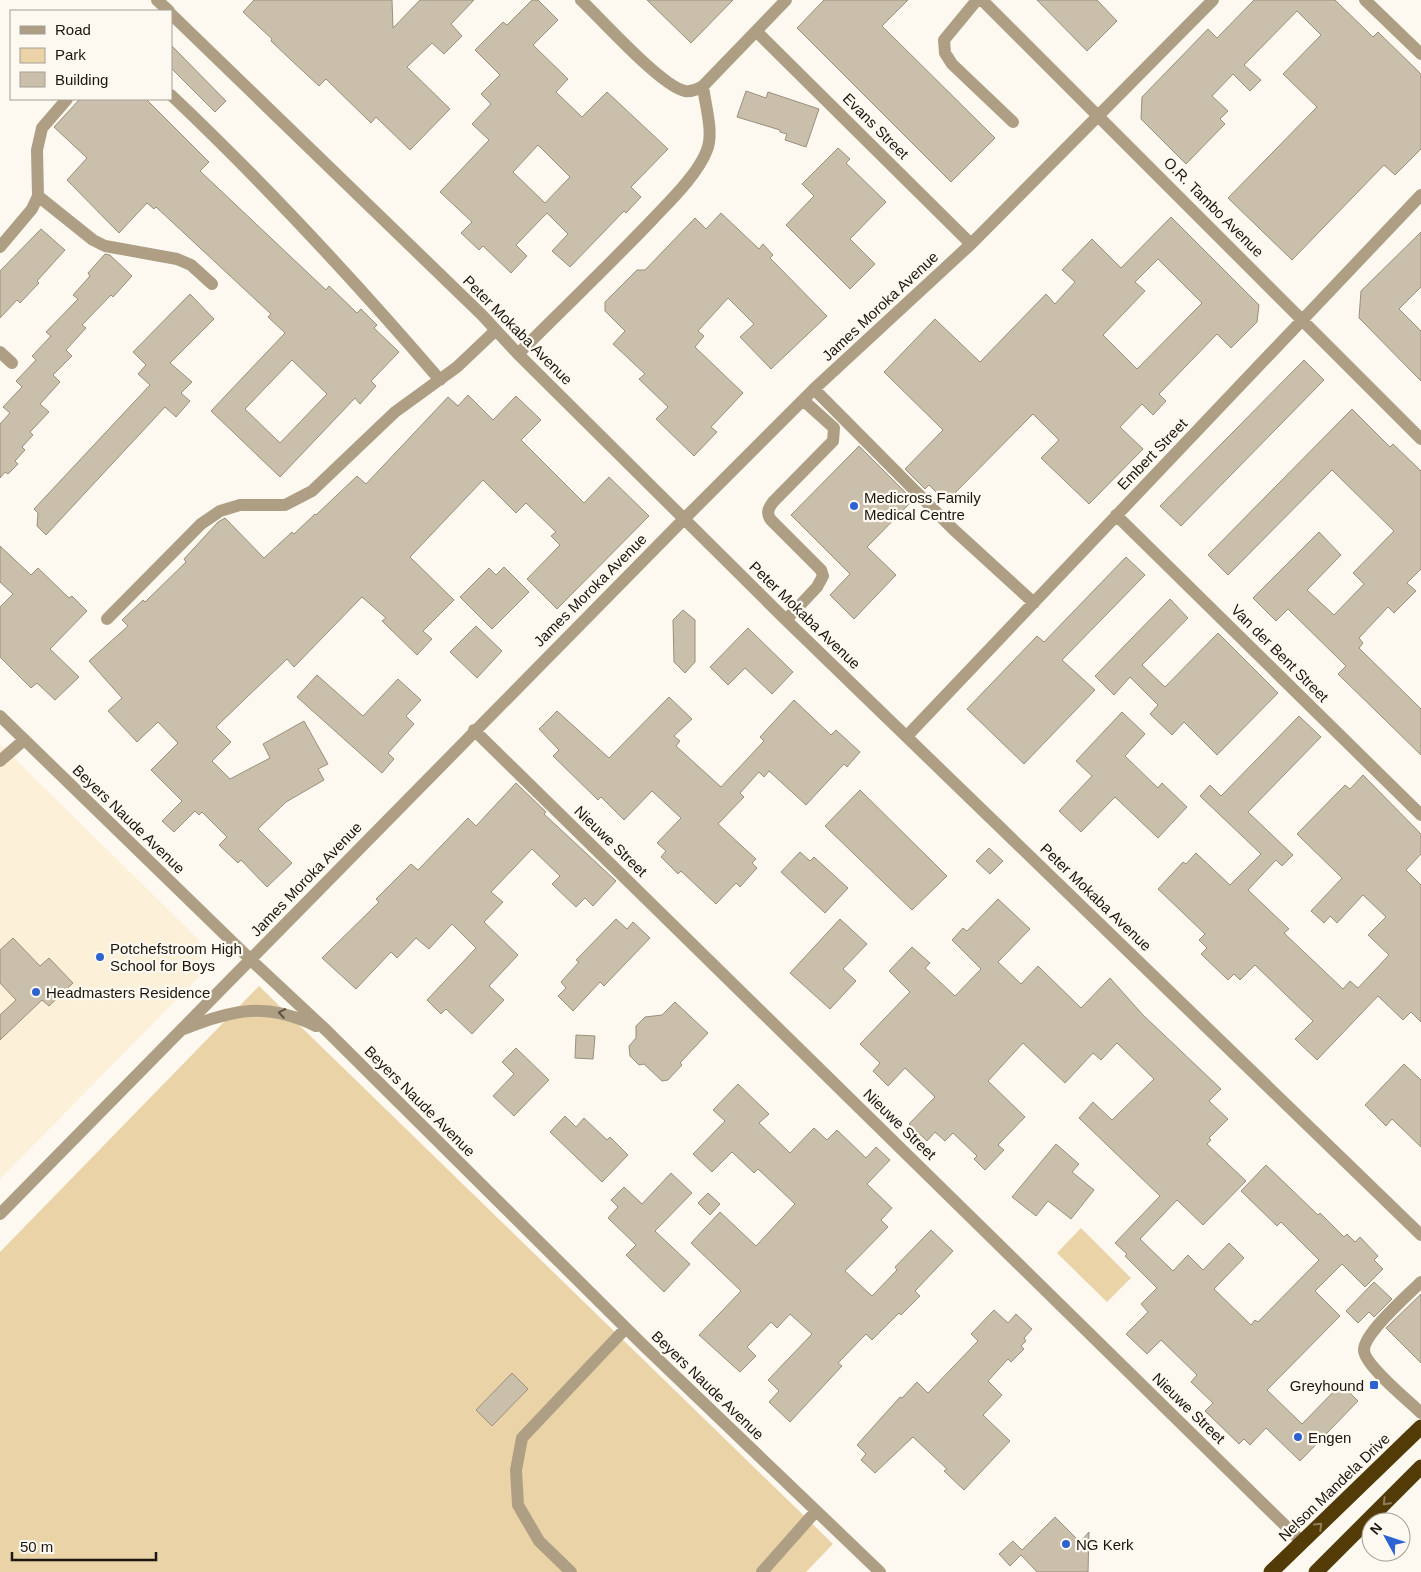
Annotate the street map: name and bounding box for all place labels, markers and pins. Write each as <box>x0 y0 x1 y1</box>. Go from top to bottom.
place label: Medicross Family Medical Centre <box>864 489 981 523</box>
marker: Medicross Family Medical Centre <box>848 500 860 512</box>
place label: Potchefstroom High School for Boys <box>110 940 242 974</box>
marker: Potchefstroom High School for Boys <box>94 951 106 963</box>
place label: Headmasters Residence <box>46 984 210 1001</box>
marker: Headmasters Residence <box>30 986 42 998</box>
place label: Greyhound <box>1290 1377 1364 1394</box>
marker: Greyhound <box>1368 1379 1380 1391</box>
place label: Engen <box>1308 1429 1351 1446</box>
marker: Engen <box>1292 1431 1304 1443</box>
place label: NG Kerk <box>1076 1536 1134 1553</box>
marker: NG Kerk <box>1060 1538 1072 1550</box>

